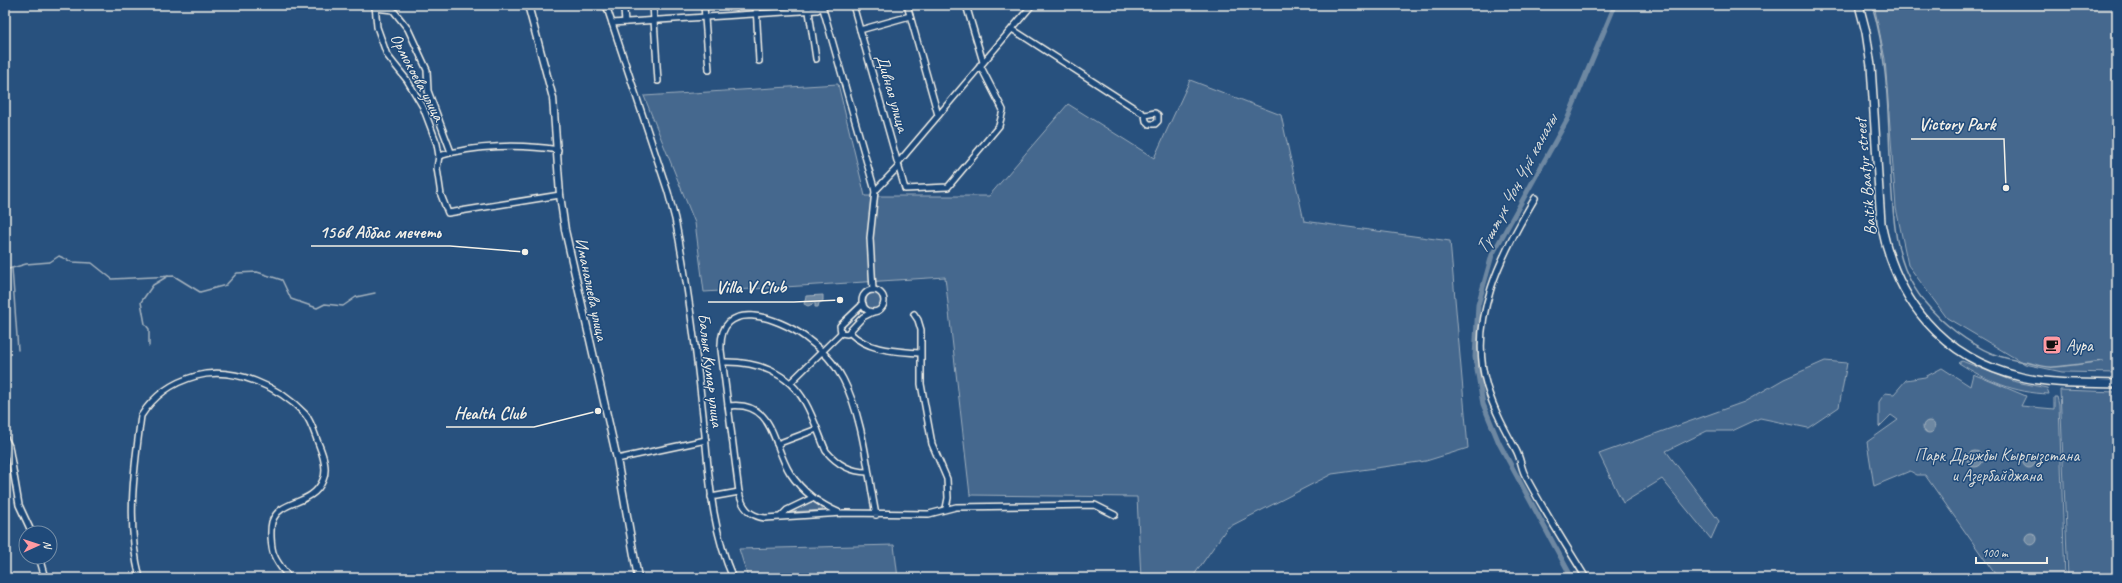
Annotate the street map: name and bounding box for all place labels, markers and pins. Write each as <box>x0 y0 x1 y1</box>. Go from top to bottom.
callout: Victory Park <box>1911 109 2004 139</box>
callout: 156в Аббас мечеть <box>311 216 450 246</box>
callout: Villa V Club <box>708 272 794 302</box>
cafe icon: Аура <box>2041 334 2063 356</box>
place label: Аура <box>2066 335 2094 356</box>
callout: Health Club <box>446 397 534 427</box>

